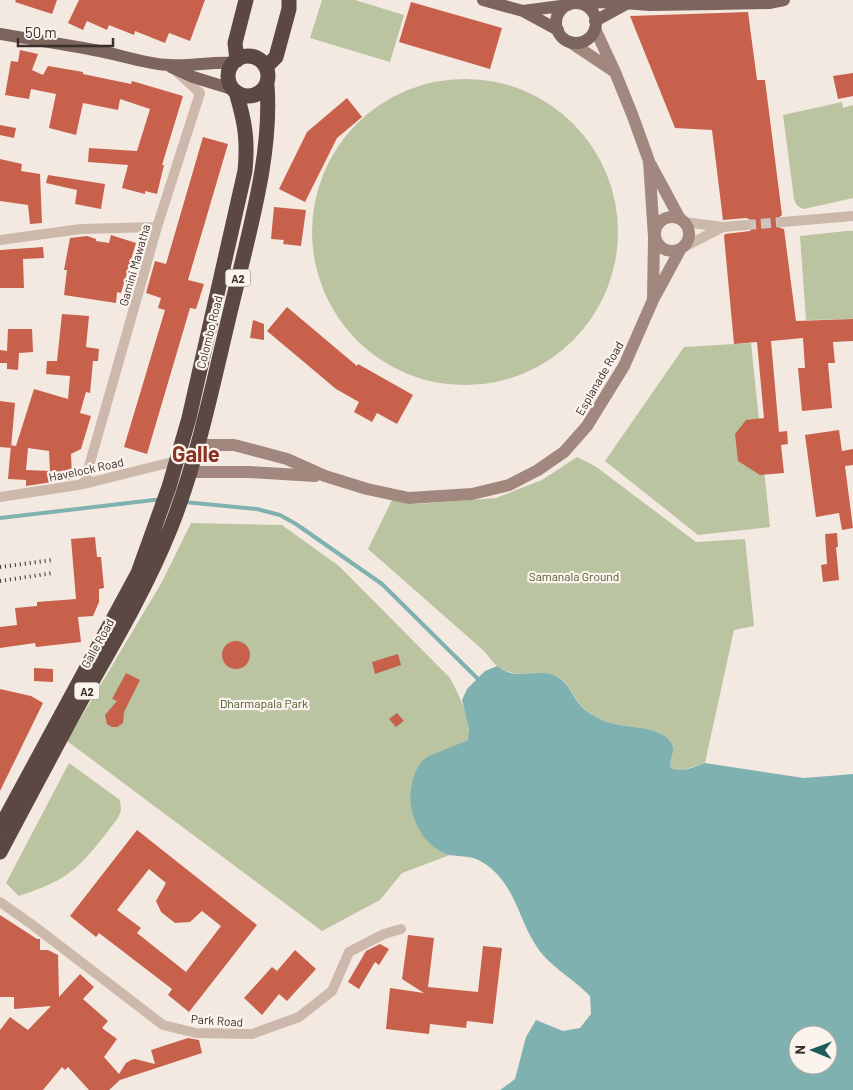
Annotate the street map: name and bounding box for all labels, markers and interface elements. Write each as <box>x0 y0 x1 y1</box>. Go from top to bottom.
scale bar <box>18 15 112 47</box>
text: 50 m <box>25 23 57 41</box>
street label: Gamini Mawatha <box>116 222 152 308</box>
road number: A2 <box>226 270 250 286</box>
street label: Colombo Road <box>193 294 225 370</box>
street label: Esplanade Road <box>572 339 626 417</box>
district label: Galle <box>172 440 220 466</box>
street label: Havelock Road <box>47 454 125 484</box>
park label: Samanala Ground <box>529 569 619 583</box>
street label: Galle Road <box>78 616 116 670</box>
road number: A2 <box>74 682 100 699</box>
park label: Dharmapala Park <box>220 696 308 710</box>
street label: Park Road <box>190 1011 244 1029</box>
north arrow <box>788 1025 838 1075</box>
text: N <box>791 1045 808 1055</box>

